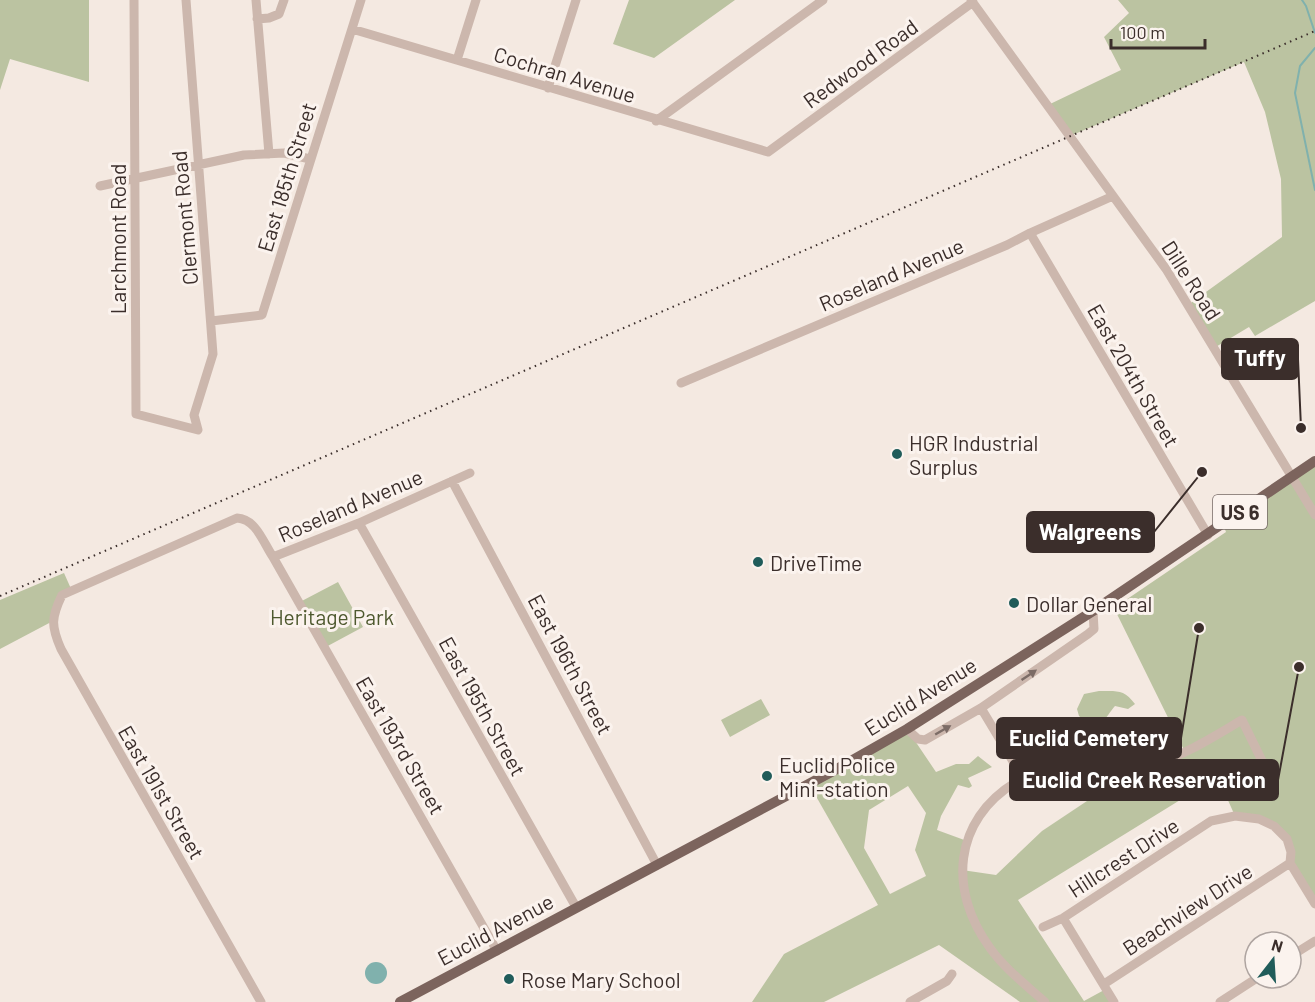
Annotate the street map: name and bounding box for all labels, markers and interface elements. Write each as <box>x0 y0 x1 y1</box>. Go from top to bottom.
scale bar <box>1111 12 1206 50</box>
street label: Redwood Road <box>798 13 922 113</box>
text: 100 m <box>1120 21 1165 43</box>
street label: Cochran Avenue <box>491 41 639 107</box>
street label: East 185th Street <box>251 99 321 255</box>
street label: Clermont Road <box>166 150 202 286</box>
street label: Larchmont Road <box>105 164 130 314</box>
street label: Roseland Avenue <box>815 232 967 316</box>
street label: Dille Road <box>1157 236 1227 324</box>
street label: East 204th Street <box>1083 299 1185 451</box>
callout: Tuffy <box>1222 339 1298 379</box>
text: Tuffy <box>1234 344 1286 370</box>
place label: HGR Industrial Surplus <box>909 430 1038 479</box>
marker: HGR Industrial Surplus <box>890 447 904 461</box>
street label: Roseland Avenue <box>274 463 426 547</box>
road number: US 6 <box>1213 495 1267 529</box>
callout: Walgreens <box>1027 512 1154 552</box>
text: Walgreens <box>1039 518 1141 544</box>
place label: DriveTime <box>770 550 862 575</box>
marker: DriveTime <box>751 555 765 569</box>
street label: East 196th Street <box>524 590 618 738</box>
place label: Dollar General <box>1026 591 1152 616</box>
marker: Dollar General <box>1007 596 1021 610</box>
park label: Heritage Park <box>270 604 394 629</box>
street label: East 195th Street <box>435 632 531 780</box>
street label: Euclid Avenue <box>859 652 981 740</box>
one-way arrow <box>1021 670 1037 681</box>
street label: East 193rd Street <box>351 672 451 818</box>
callout: Euclid Cemetery <box>997 718 1181 758</box>
street label: East 191st Street <box>114 721 210 863</box>
one-way arrow <box>935 724 951 735</box>
text: Euclid Cemetery <box>1009 724 1169 750</box>
place label: Euclid Police Mini-station <box>779 752 895 801</box>
callout: Euclid Creek Reservation <box>1010 760 1278 800</box>
text: Euclid Creek Reservation <box>1022 766 1266 792</box>
marker: Euclid Police Mini-station <box>760 769 774 783</box>
street label: Hillcrest Drive <box>1063 812 1183 902</box>
street label: Beachview Drive <box>1118 858 1256 960</box>
street label: Euclid Avenue <box>433 888 557 970</box>
north arrow <box>1243 930 1303 990</box>
text: N <box>1270 935 1285 956</box>
place label: Rose Mary School <box>521 967 681 992</box>
marker: Rose Mary School <box>502 972 516 986</box>

